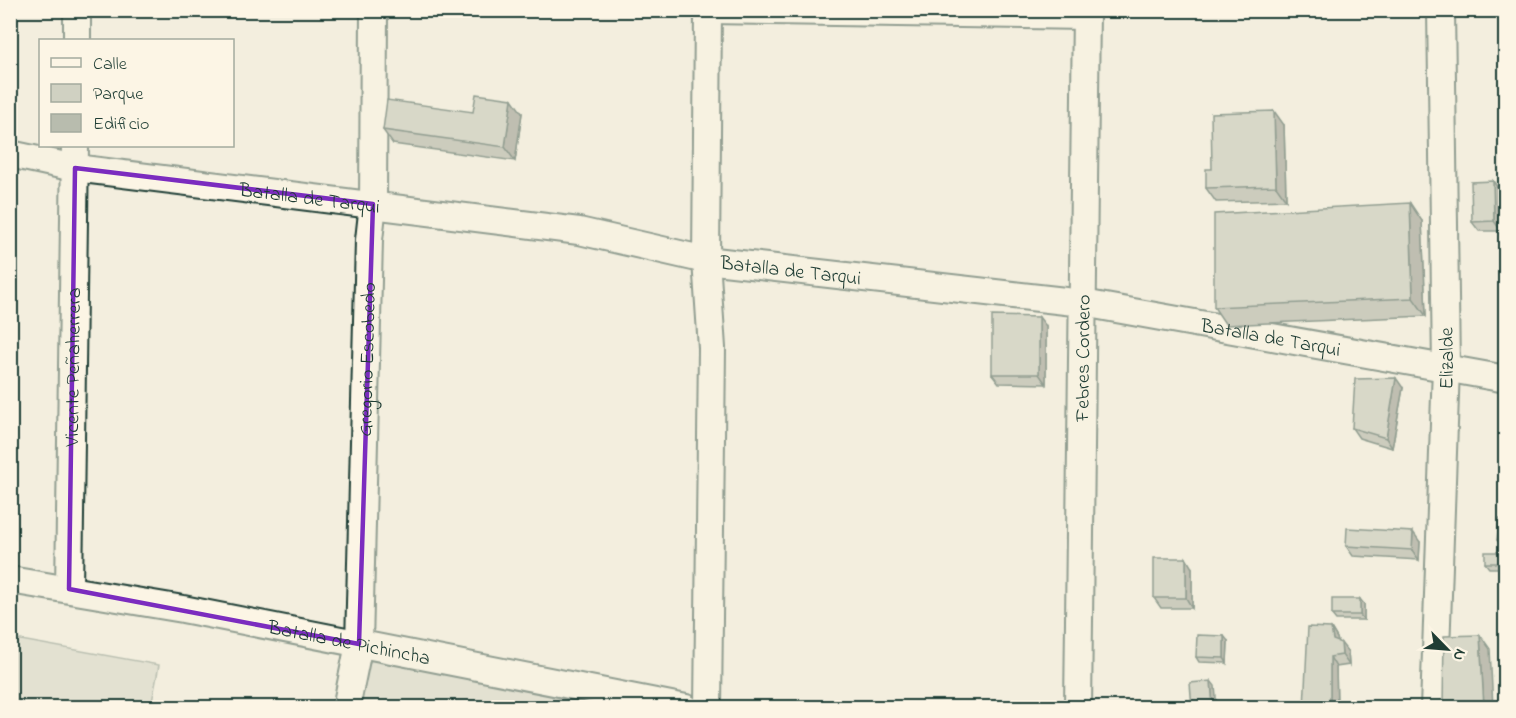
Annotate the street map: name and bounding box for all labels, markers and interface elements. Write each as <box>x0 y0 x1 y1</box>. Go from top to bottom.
legend <box>39 39 234 147</box>
text: Calle <box>93 52 128 78</box>
text: Parque <box>93 82 144 108</box>
text: Edificio <box>93 112 149 138</box>
street label: Batalla de Tarqui <box>236 177 381 223</box>
street label: Batalla de Tarqui <box>718 250 862 295</box>
street label: Gregorio Escobedo <box>352 282 385 437</box>
street label: Vicente Peñaherrera <box>59 287 90 448</box>
street label: Febres Cordero <box>1069 294 1100 423</box>
street label: Batalla de Tarqui <box>1197 312 1343 366</box>
street label: Elizalde <box>1433 327 1463 390</box>
street label: Batalla de Pichincha <box>264 614 433 674</box>
north arrow <box>1417 619 1477 679</box>
text: N <box>1446 645 1472 665</box>

